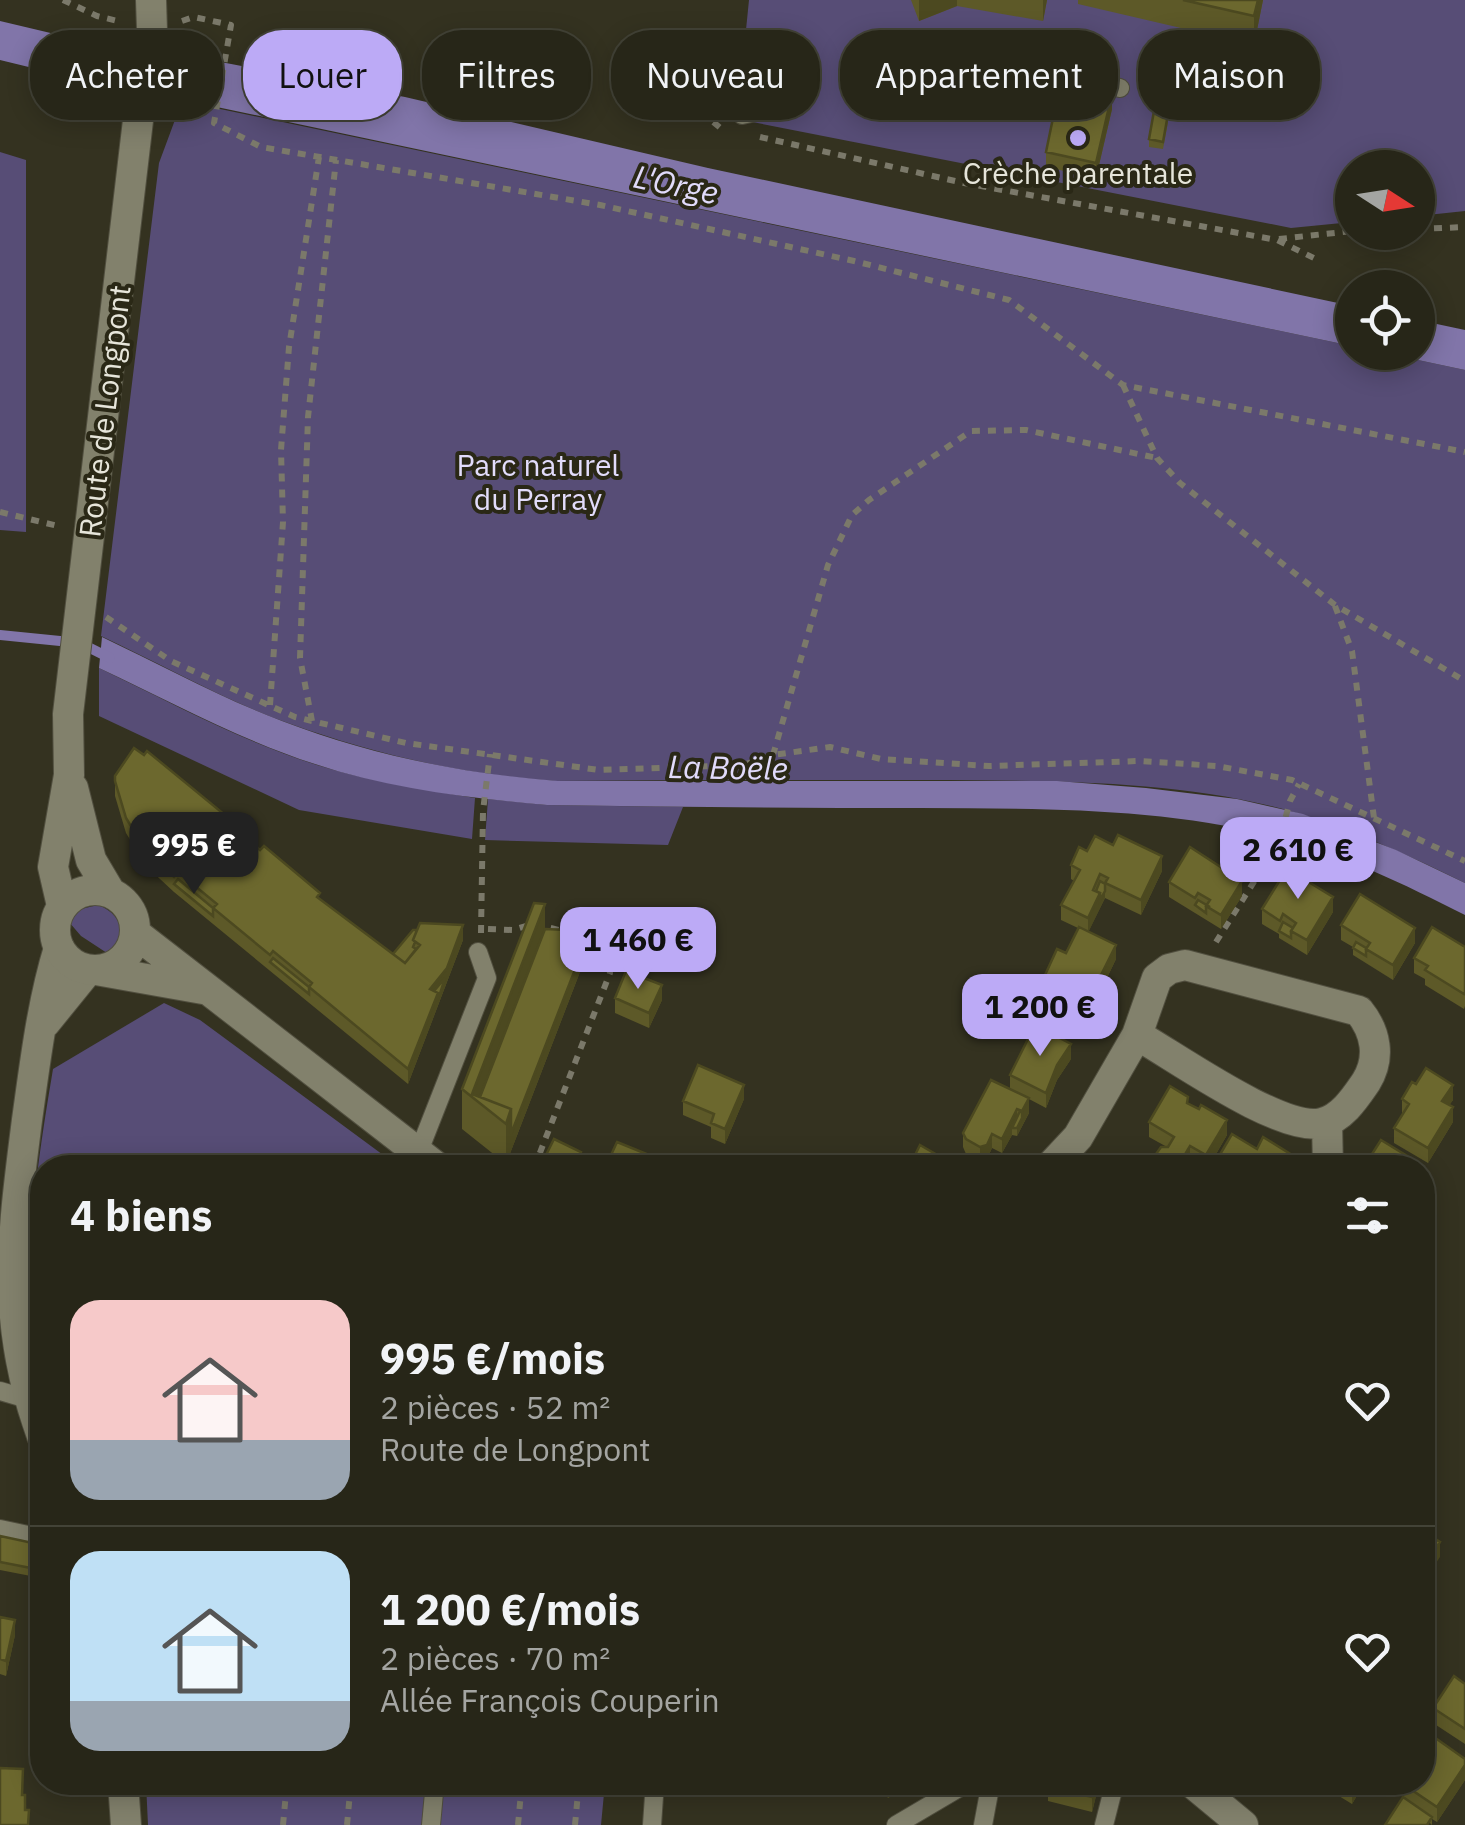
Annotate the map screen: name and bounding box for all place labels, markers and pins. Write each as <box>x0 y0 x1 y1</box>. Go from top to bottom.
marker: Crèche parentale <box>1067 127 1089 149</box>
place label: Crèche parentale <box>963 153 1193 192</box>
pin: 995 € <box>124 812 264 897</box>
pin: 2 610 € <box>1206 817 1390 902</box>
pin: 1 460 € <box>546 907 730 992</box>
pin: 1 200 € <box>948 974 1132 1059</box>

